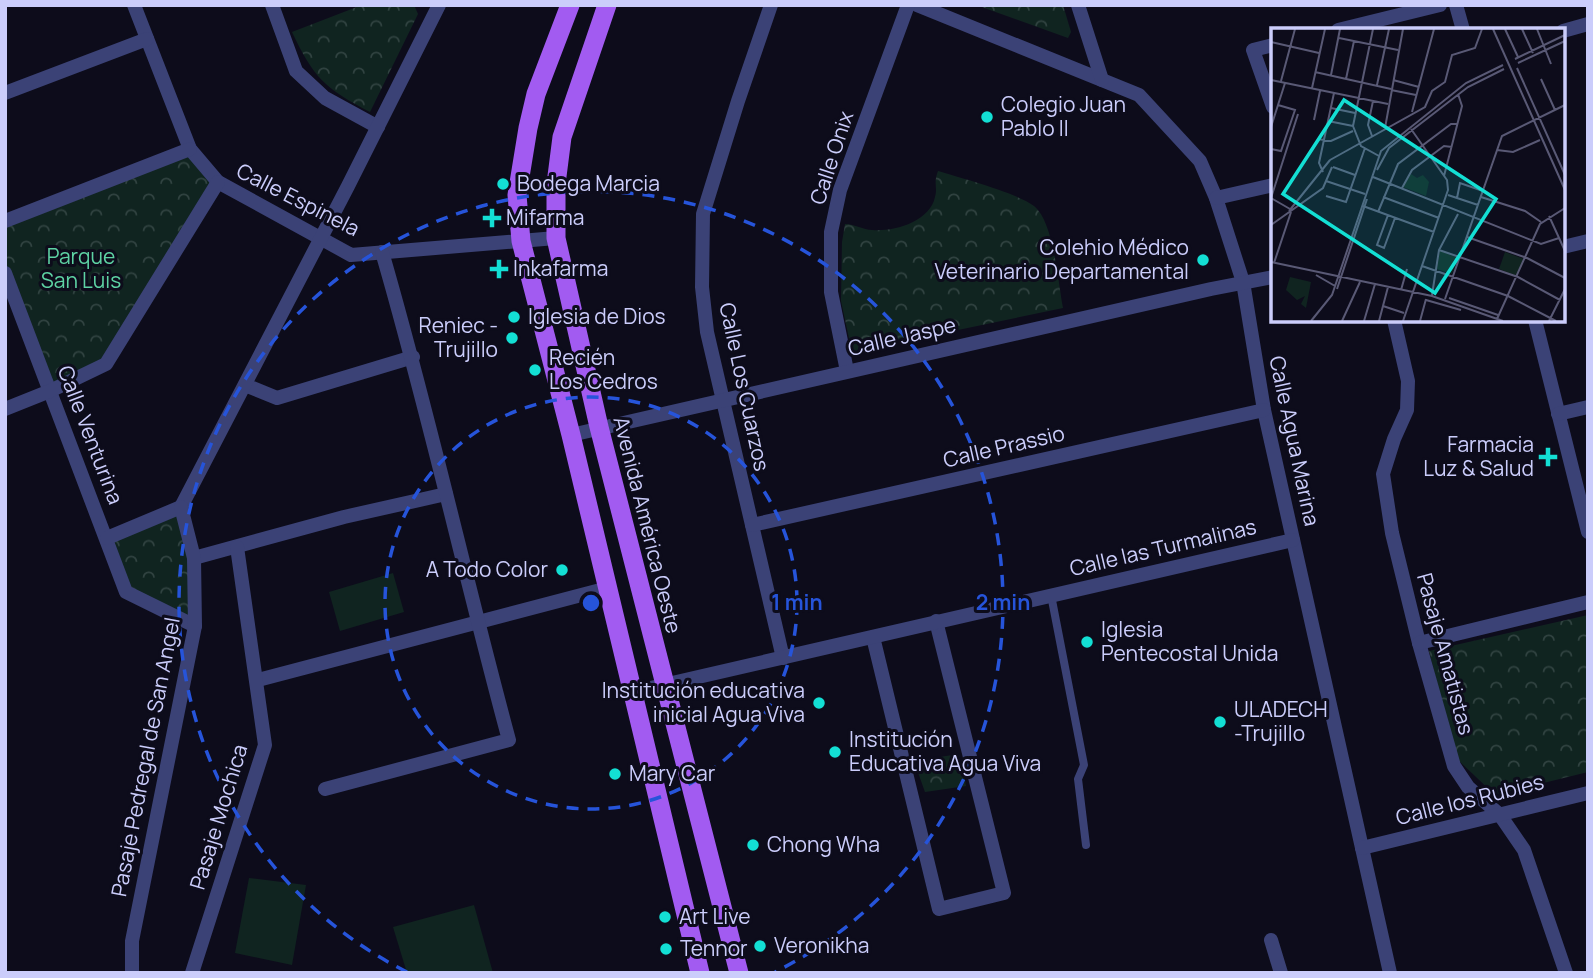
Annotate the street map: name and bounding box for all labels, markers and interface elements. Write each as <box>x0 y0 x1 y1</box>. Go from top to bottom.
inset map <box>1271 28 1565 322</box>
place label: Colegio Juan Pablo II <box>1001 90 1126 142</box>
street label: Calle Onix <box>803 107 859 208</box>
marker: Colegio Juan Pablo II <box>979 109 995 125</box>
street label: Calle Espinela <box>232 156 365 242</box>
place label: Bodega Marcia <box>517 169 660 197</box>
marker: Bodega Marcia <box>495 176 511 192</box>
place label: Mifarma <box>506 203 584 231</box>
marker: Mifarma <box>484 210 500 226</box>
place label: Colehio Médico Veterinario Departamental <box>934 233 1189 285</box>
park label: Parque San Luis <box>41 242 121 294</box>
marker: Colehio Médico Veterinario Departamental <box>1195 252 1211 268</box>
place label: Inkafarma <box>513 254 608 282</box>
marker: Inkafarma <box>491 261 507 277</box>
street label: Calle Los Cuarzos <box>713 300 777 474</box>
place label: Iglesia de Dios <box>528 302 666 330</box>
marker: Iglesia de Dios <box>506 309 522 325</box>
street label: Calle Jaspe <box>845 310 959 362</box>
place label: Reniec - Trujillo <box>419 311 498 363</box>
marker: Reniec - Trujillo <box>504 330 520 346</box>
place label: Recién Los Cedros <box>549 343 658 395</box>
street label: Calle Agua Marina <box>1263 353 1327 528</box>
street label: Calle Venturina <box>52 361 130 508</box>
marker: Recién Los Cedros <box>527 362 543 378</box>
street label: Avenida América Oeste <box>607 413 688 636</box>
street label: Calle Prassio <box>940 418 1067 474</box>
place label: Farmacia Luz & Salud <box>1423 430 1534 482</box>
marker: Farmacia Luz & Salud <box>1540 449 1556 465</box>
street label: Calle las Turmalinas <box>1067 512 1259 582</box>
place label: A Todo Color <box>426 555 548 583</box>
marker: A Todo Color <box>554 562 570 578</box>
street label: Pasaje Amatistas <box>1411 570 1481 738</box>
text: 1 min <box>771 588 823 616</box>
text: 2 min <box>976 588 1030 616</box>
centre of rings <box>579 591 603 615</box>
street label: Pasaje Pedregal de San Angel <box>104 615 186 899</box>
place label: Iglesia Pentecostal Unida <box>1101 615 1278 667</box>
marker: Iglesia Pentecostal Unida <box>1079 634 1095 650</box>
place label: Institución educativa inicial Agua Viva <box>602 676 805 728</box>
marker: Institución educativa inicial Agua Viva <box>811 695 827 711</box>
place label: ULADECH -Trujillo <box>1234 695 1328 747</box>
marker: ULADECH -Trujillo <box>1212 714 1228 730</box>
place label: Institución Educativa Agua Viva <box>849 725 1041 777</box>
street label: Pasaje Mochica <box>183 741 253 893</box>
marker: Institución Educativa Agua Viva <box>827 744 843 760</box>
place label: Mary Car <box>629 759 716 787</box>
marker: Mary Car <box>607 766 623 782</box>
street label: Calle los Rubies <box>1393 767 1547 831</box>
place label: Chong Wha <box>767 830 880 858</box>
marker: Chong Wha <box>745 837 761 853</box>
place label: Art Live <box>679 902 751 930</box>
marker: Art Live <box>657 909 673 925</box>
place label: Veronikha <box>774 931 869 959</box>
place label: Tennor <box>680 934 748 962</box>
marker: Veronikha <box>752 938 768 954</box>
marker: Tennor <box>658 941 674 957</box>

